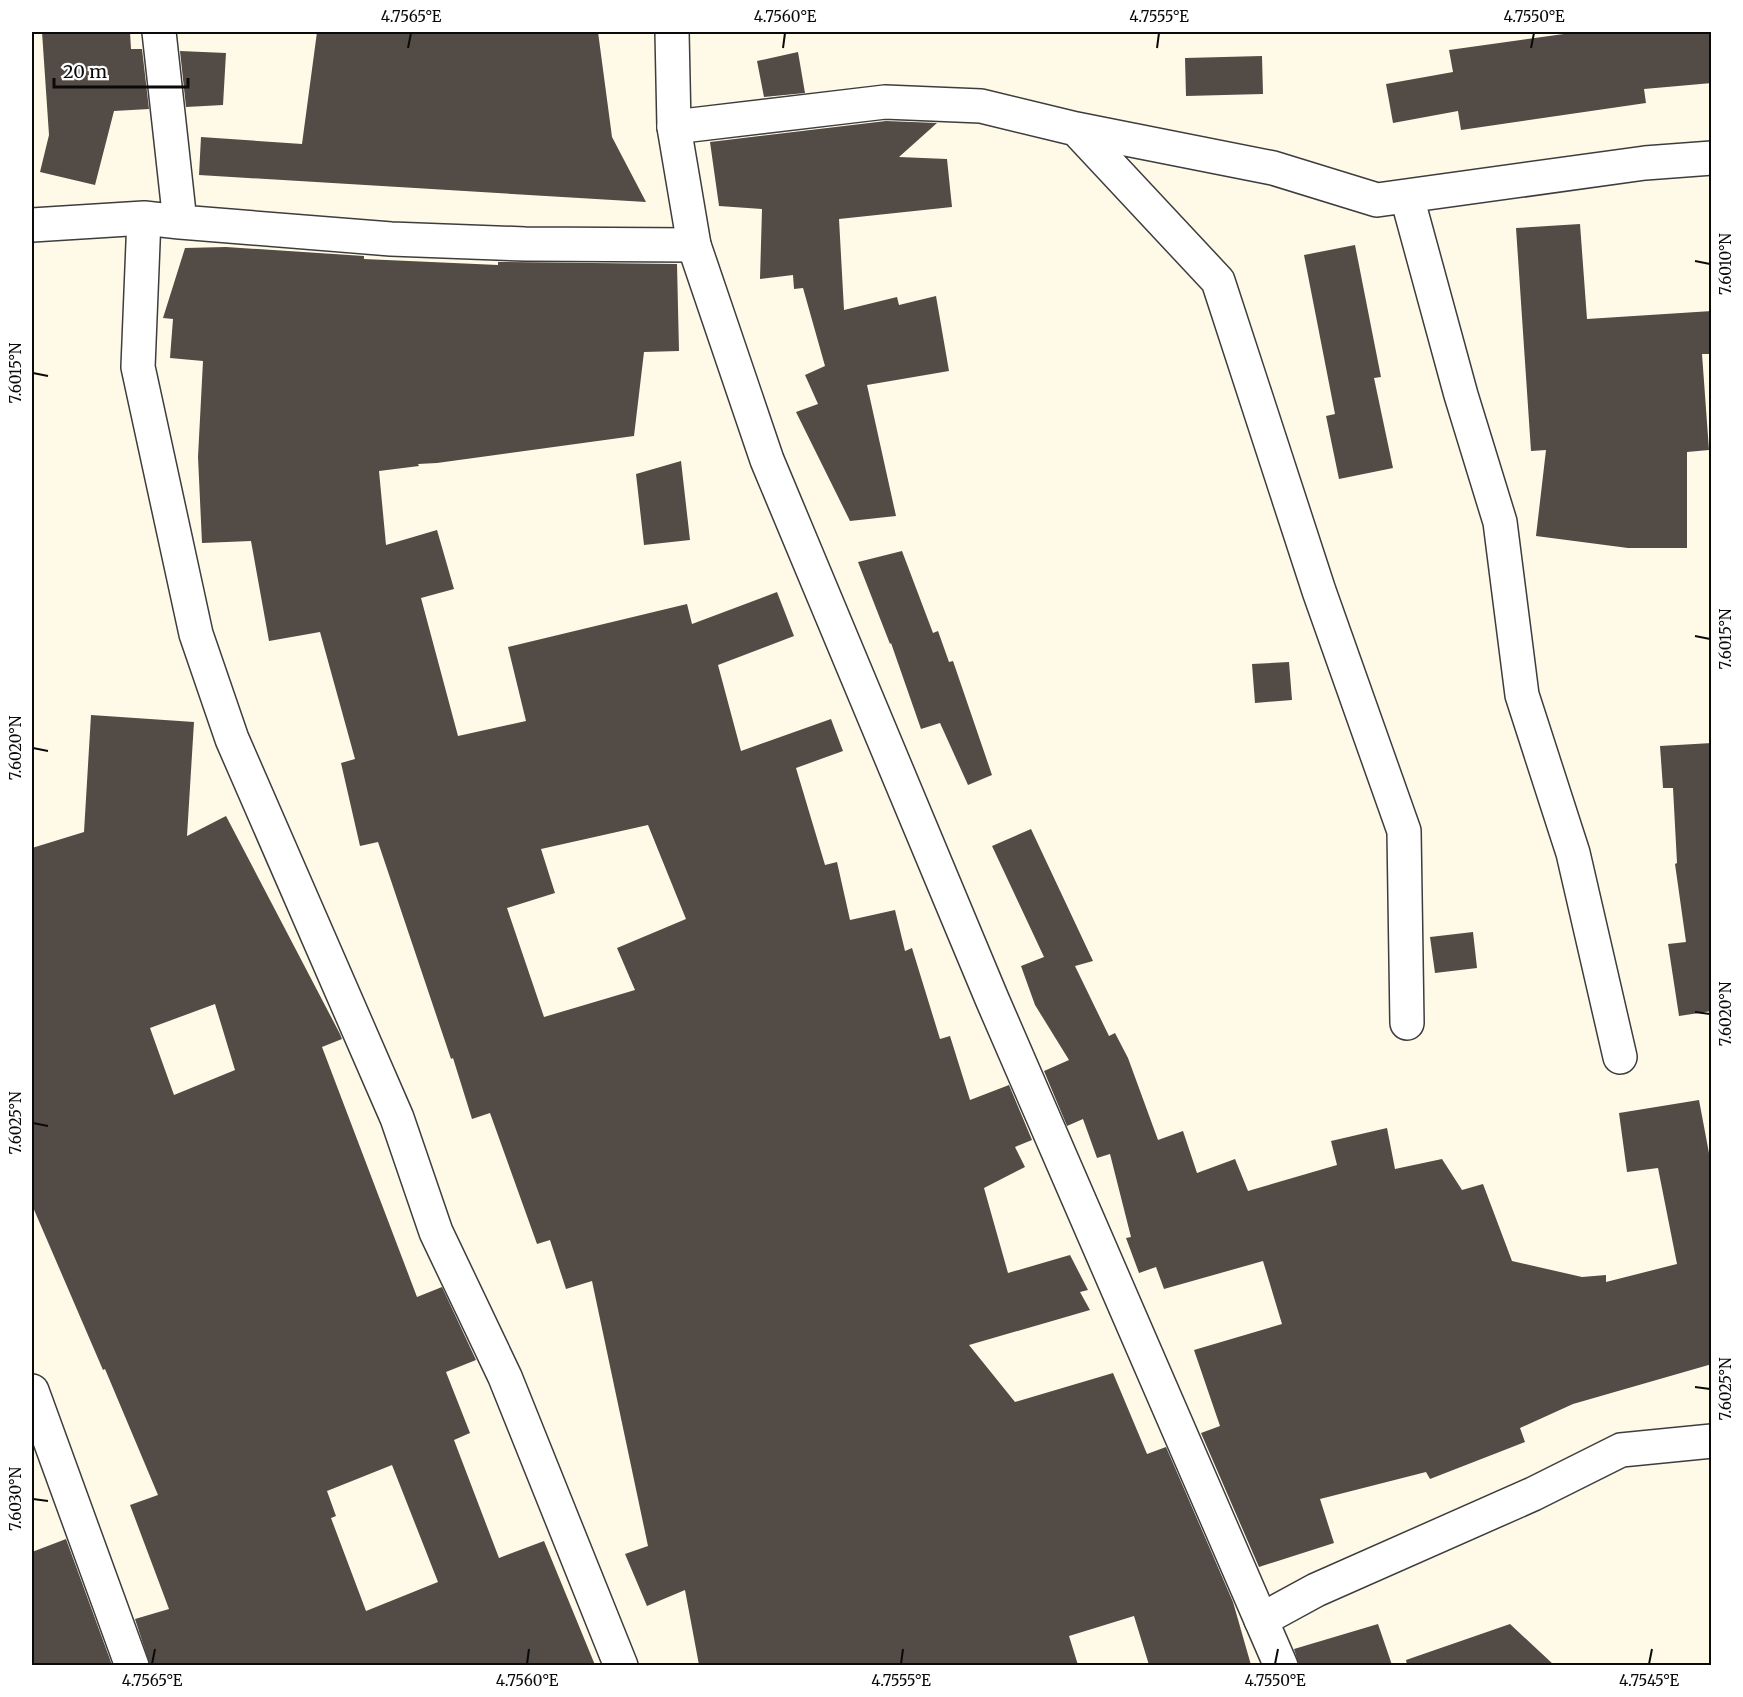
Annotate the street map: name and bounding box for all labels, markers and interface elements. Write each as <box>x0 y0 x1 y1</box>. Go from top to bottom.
text: 4.7565°E <box>381 7 442 26</box>
text: 4.7560°E <box>754 7 817 26</box>
text: 4.7555°E <box>1129 7 1189 26</box>
text: 4.7550°E <box>1503 7 1565 26</box>
scale bar <box>54 51 188 89</box>
text: 20 m <box>63 60 107 83</box>
text: 7.6010°N <box>1716 233 1735 295</box>
text: 7.6015°N <box>6 342 25 403</box>
text: 7.6015°N <box>1716 608 1735 669</box>
text: 7.6020°N <box>6 715 25 780</box>
text: 7.6020°N <box>1716 981 1735 1046</box>
text: 7.6025°N <box>6 1091 25 1155</box>
text: 7.6025°N <box>1716 1357 1735 1421</box>
text: 7.6030°N <box>6 1467 25 1531</box>
text: 4.7565°E <box>122 1671 183 1690</box>
text: 4.7560°E <box>496 1671 559 1690</box>
text: 4.7555°E <box>871 1671 931 1690</box>
text: 4.7550°E <box>1244 1671 1306 1690</box>
text: 4.7545°E <box>1619 1671 1679 1690</box>

